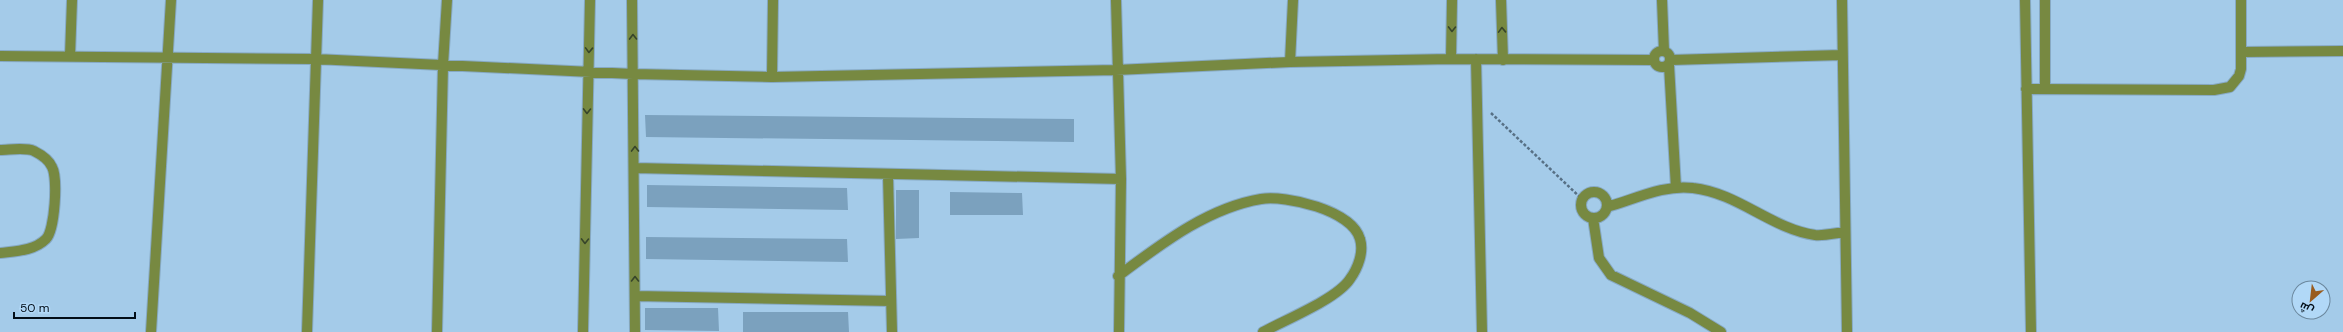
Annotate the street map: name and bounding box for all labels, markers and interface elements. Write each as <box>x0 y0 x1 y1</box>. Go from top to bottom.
one-way arrow <box>1448 26 1456 32</box>
one-way arrow <box>1498 27 1506 33</box>
one-way arrow <box>629 34 637 40</box>
one-way arrow <box>584 47 593 53</box>
one-way arrow <box>583 108 591 114</box>
one-way arrow <box>631 146 639 152</box>
one-way arrow <box>581 238 589 244</box>
one-way arrow <box>631 276 639 282</box>
north arrow <box>2291 280 2331 320</box>
scale bar <box>14 294 135 320</box>
text: ش <box>2297 299 2316 318</box>
text: 50 m <box>20 300 49 316</box>

